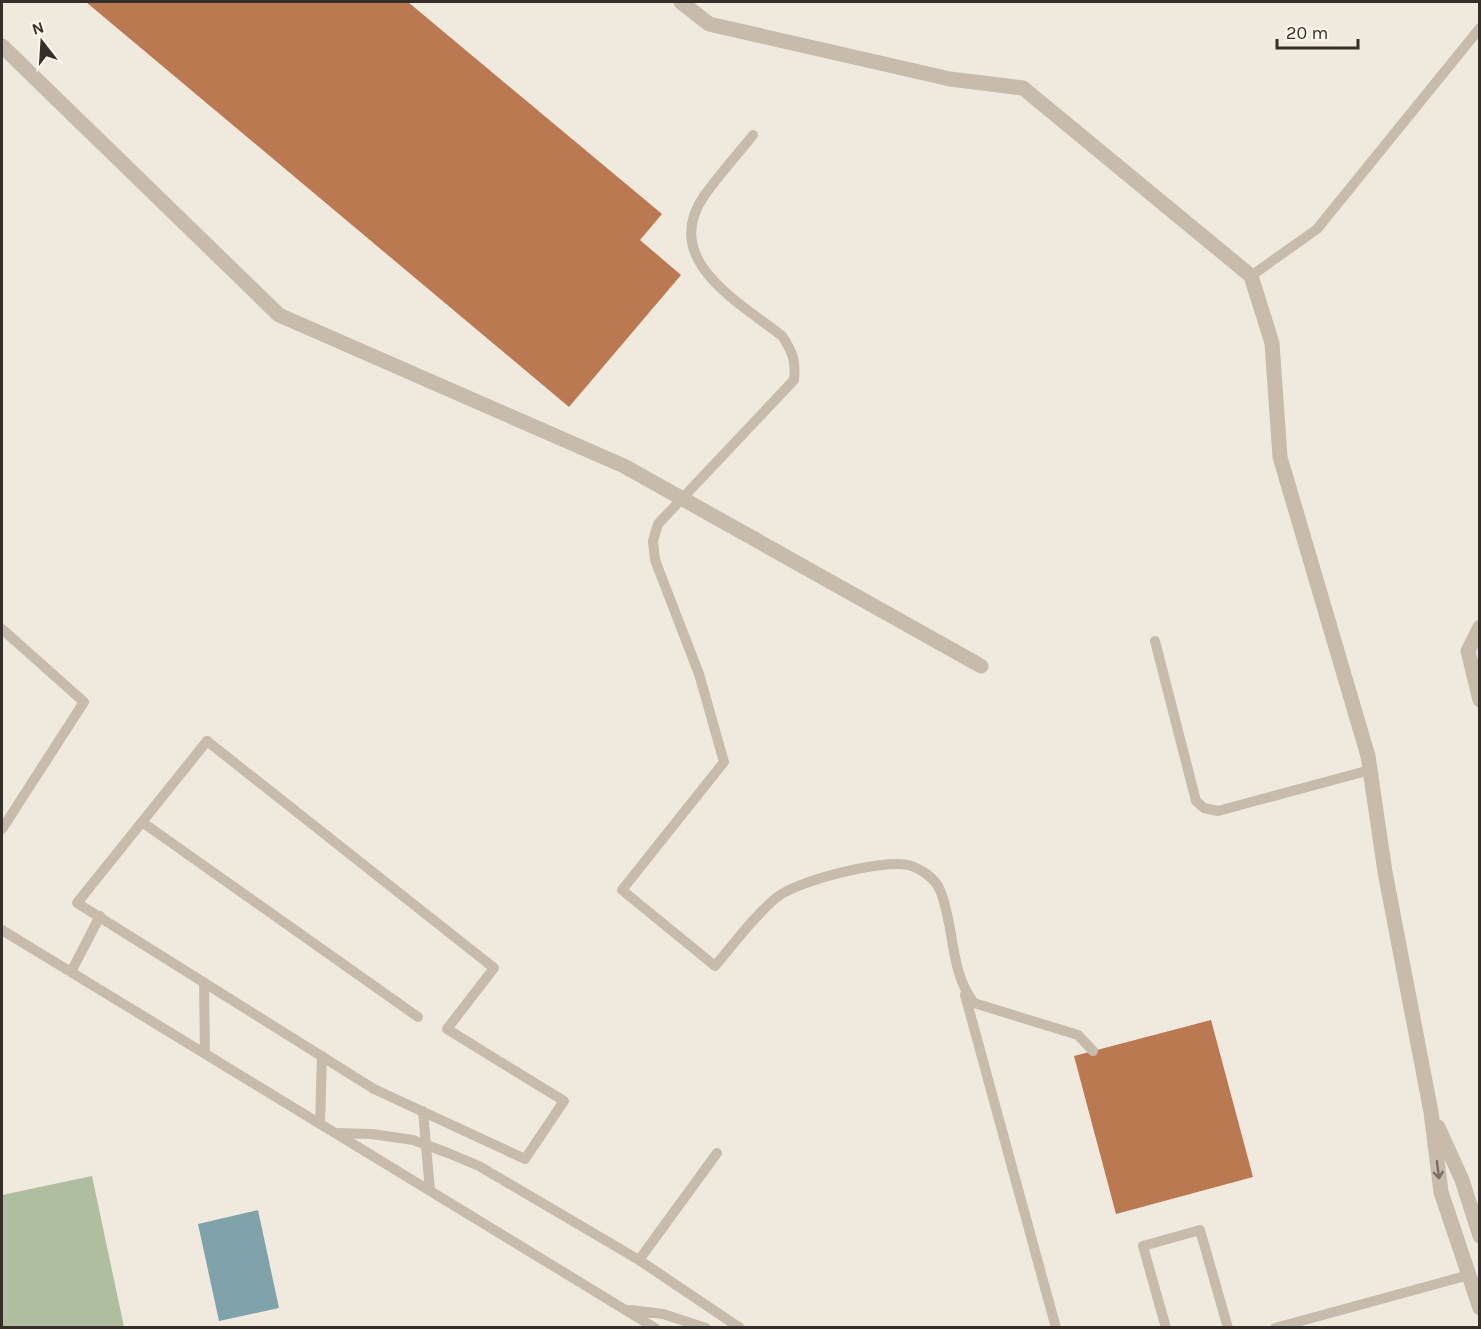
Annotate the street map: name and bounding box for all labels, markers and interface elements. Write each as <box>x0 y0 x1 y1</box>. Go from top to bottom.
north arrow <box>12 12 72 72</box>
scale bar <box>1277 12 1358 50</box>
text: N <box>29 17 46 39</box>
text: 20 m <box>1286 22 1328 44</box>
one-way arrow <box>1433 1159 1444 1179</box>

